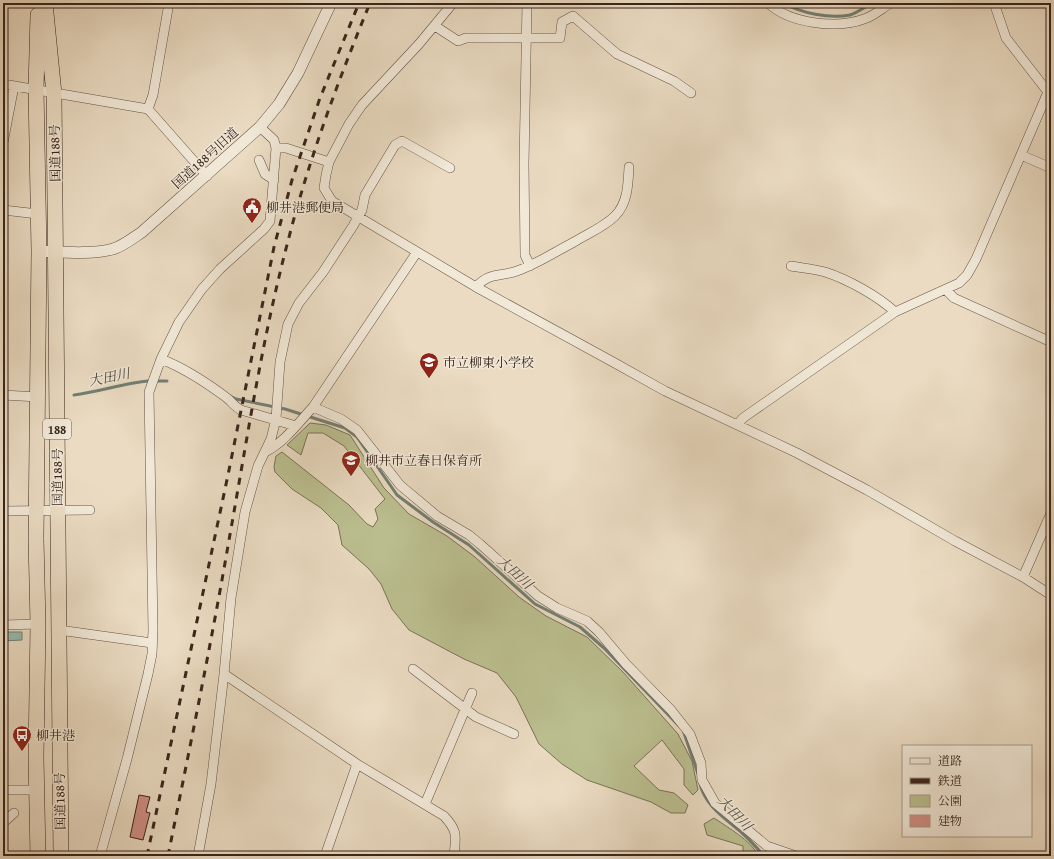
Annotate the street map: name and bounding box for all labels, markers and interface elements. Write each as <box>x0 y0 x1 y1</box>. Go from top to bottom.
street label: 国道188号旧道 <box>168 123 242 193</box>
street label: 国道188号 <box>45 124 65 182</box>
public building icon: 柳井港郵便局 <box>241 196 263 224</box>
place label: 柳井港郵便局 <box>266 198 344 217</box>
school or university icon: 市立柳東小学校 <box>418 351 440 379</box>
place label: 市立柳東小学校 <box>443 353 534 372</box>
water label: 大田川 <box>86 363 133 391</box>
road number: 188 <box>43 419 71 439</box>
street label: 国道188号 <box>48 448 67 506</box>
school or university icon: 柳井市立春日保育所 <box>340 449 362 477</box>
place label: 柳井市立春日保育所 <box>365 451 482 470</box>
water label: 大田川 <box>493 551 539 595</box>
bus stop icon: 柳井港 <box>11 724 33 752</box>
place label: 柳井港 <box>36 726 75 745</box>
legend <box>902 745 1032 837</box>
text: 道路 <box>938 752 962 769</box>
street label: 国道188号 <box>50 772 70 830</box>
text: 鉄道 <box>937 772 962 789</box>
water label: 大田川 <box>713 791 758 836</box>
text: 公園 <box>938 792 962 809</box>
text: 建物 <box>938 812 962 829</box>

